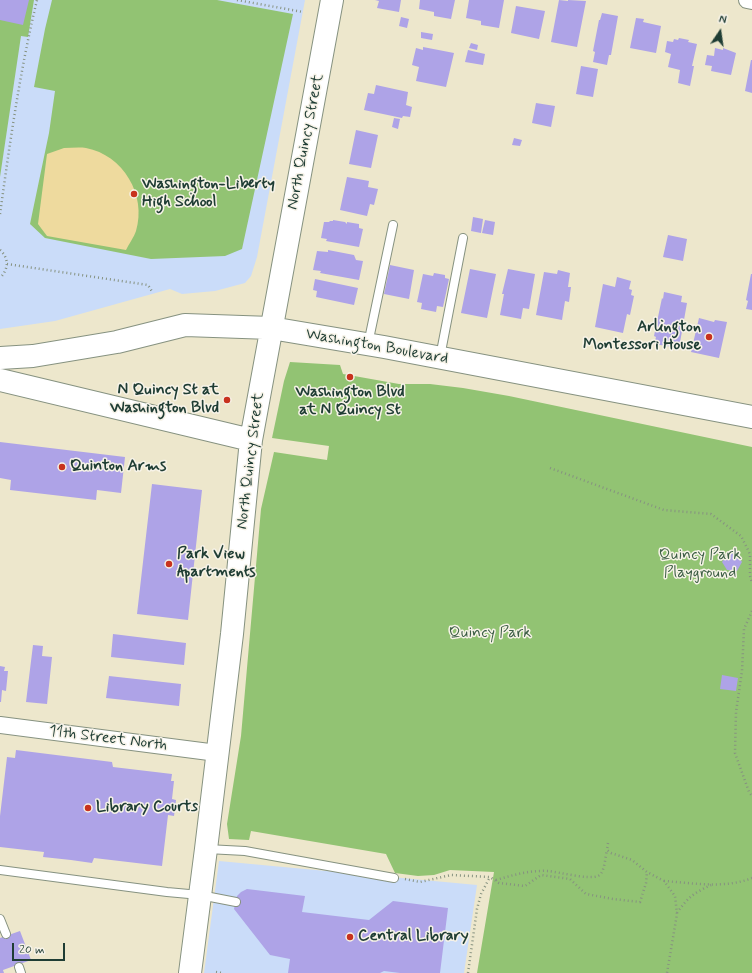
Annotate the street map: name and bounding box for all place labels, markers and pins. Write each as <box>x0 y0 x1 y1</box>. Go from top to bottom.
place label: Washington-Liberty High School <box>142 175 275 213</box>
marker: Washington-Liberty High School <box>129 189 139 199</box>
place label: Arlington Montessori House <box>583 318 701 356</box>
marker: Arlington Montessori House <box>704 332 714 342</box>
marker: Washington Blvd at N Quincy St <box>345 372 355 382</box>
place label: N Quincy St at Washington Blvd <box>110 381 219 419</box>
place label: Washington Blvd at N Quincy St <box>296 383 404 421</box>
marker: N Quincy St at Washington Blvd <box>222 395 232 405</box>
place label: Quinton Arms <box>70 457 166 477</box>
marker: Quinton Arms <box>57 462 67 472</box>
place label: Park View Apartments <box>177 545 256 583</box>
marker: Park View Apartments <box>164 559 174 569</box>
place label: Library Courts <box>96 798 198 818</box>
marker: Library Courts <box>83 803 93 813</box>
place label: Central Library <box>358 927 469 947</box>
marker: Central Library <box>345 932 355 942</box>

